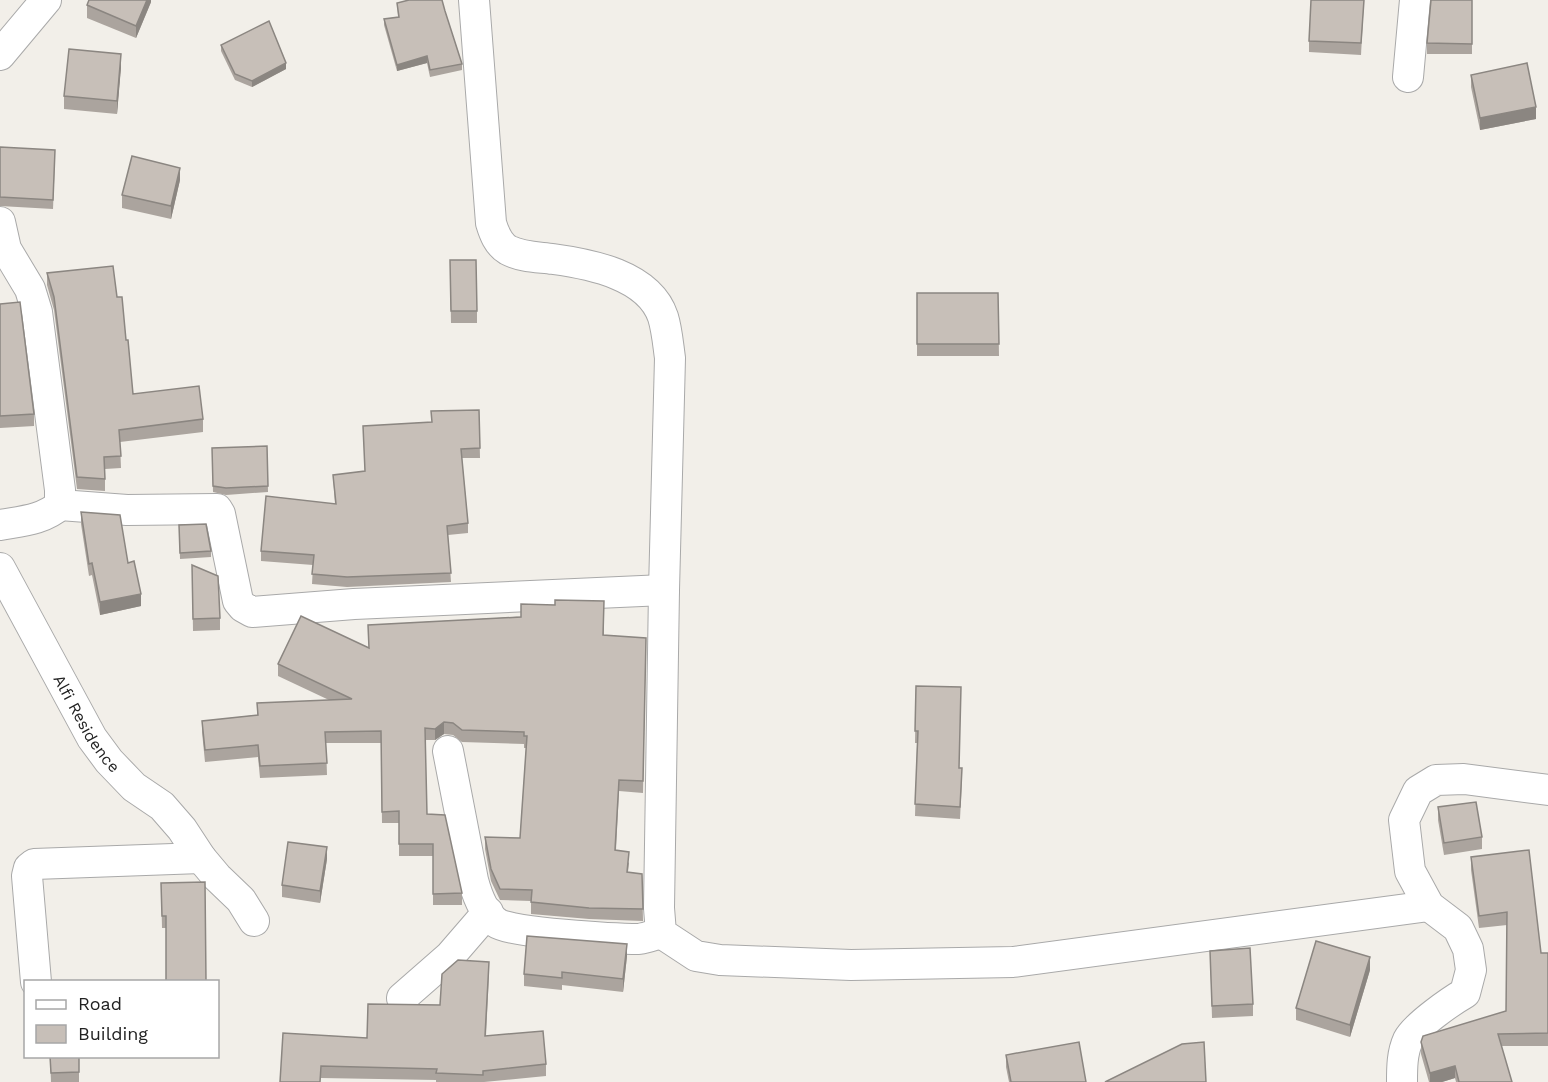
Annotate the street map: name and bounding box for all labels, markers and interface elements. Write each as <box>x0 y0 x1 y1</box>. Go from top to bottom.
street label: Alfi Residence <box>50 671 124 776</box>
legend <box>24 980 219 1058</box>
text: Road <box>78 993 122 1014</box>
text: Building <box>78 1023 148 1044</box>

